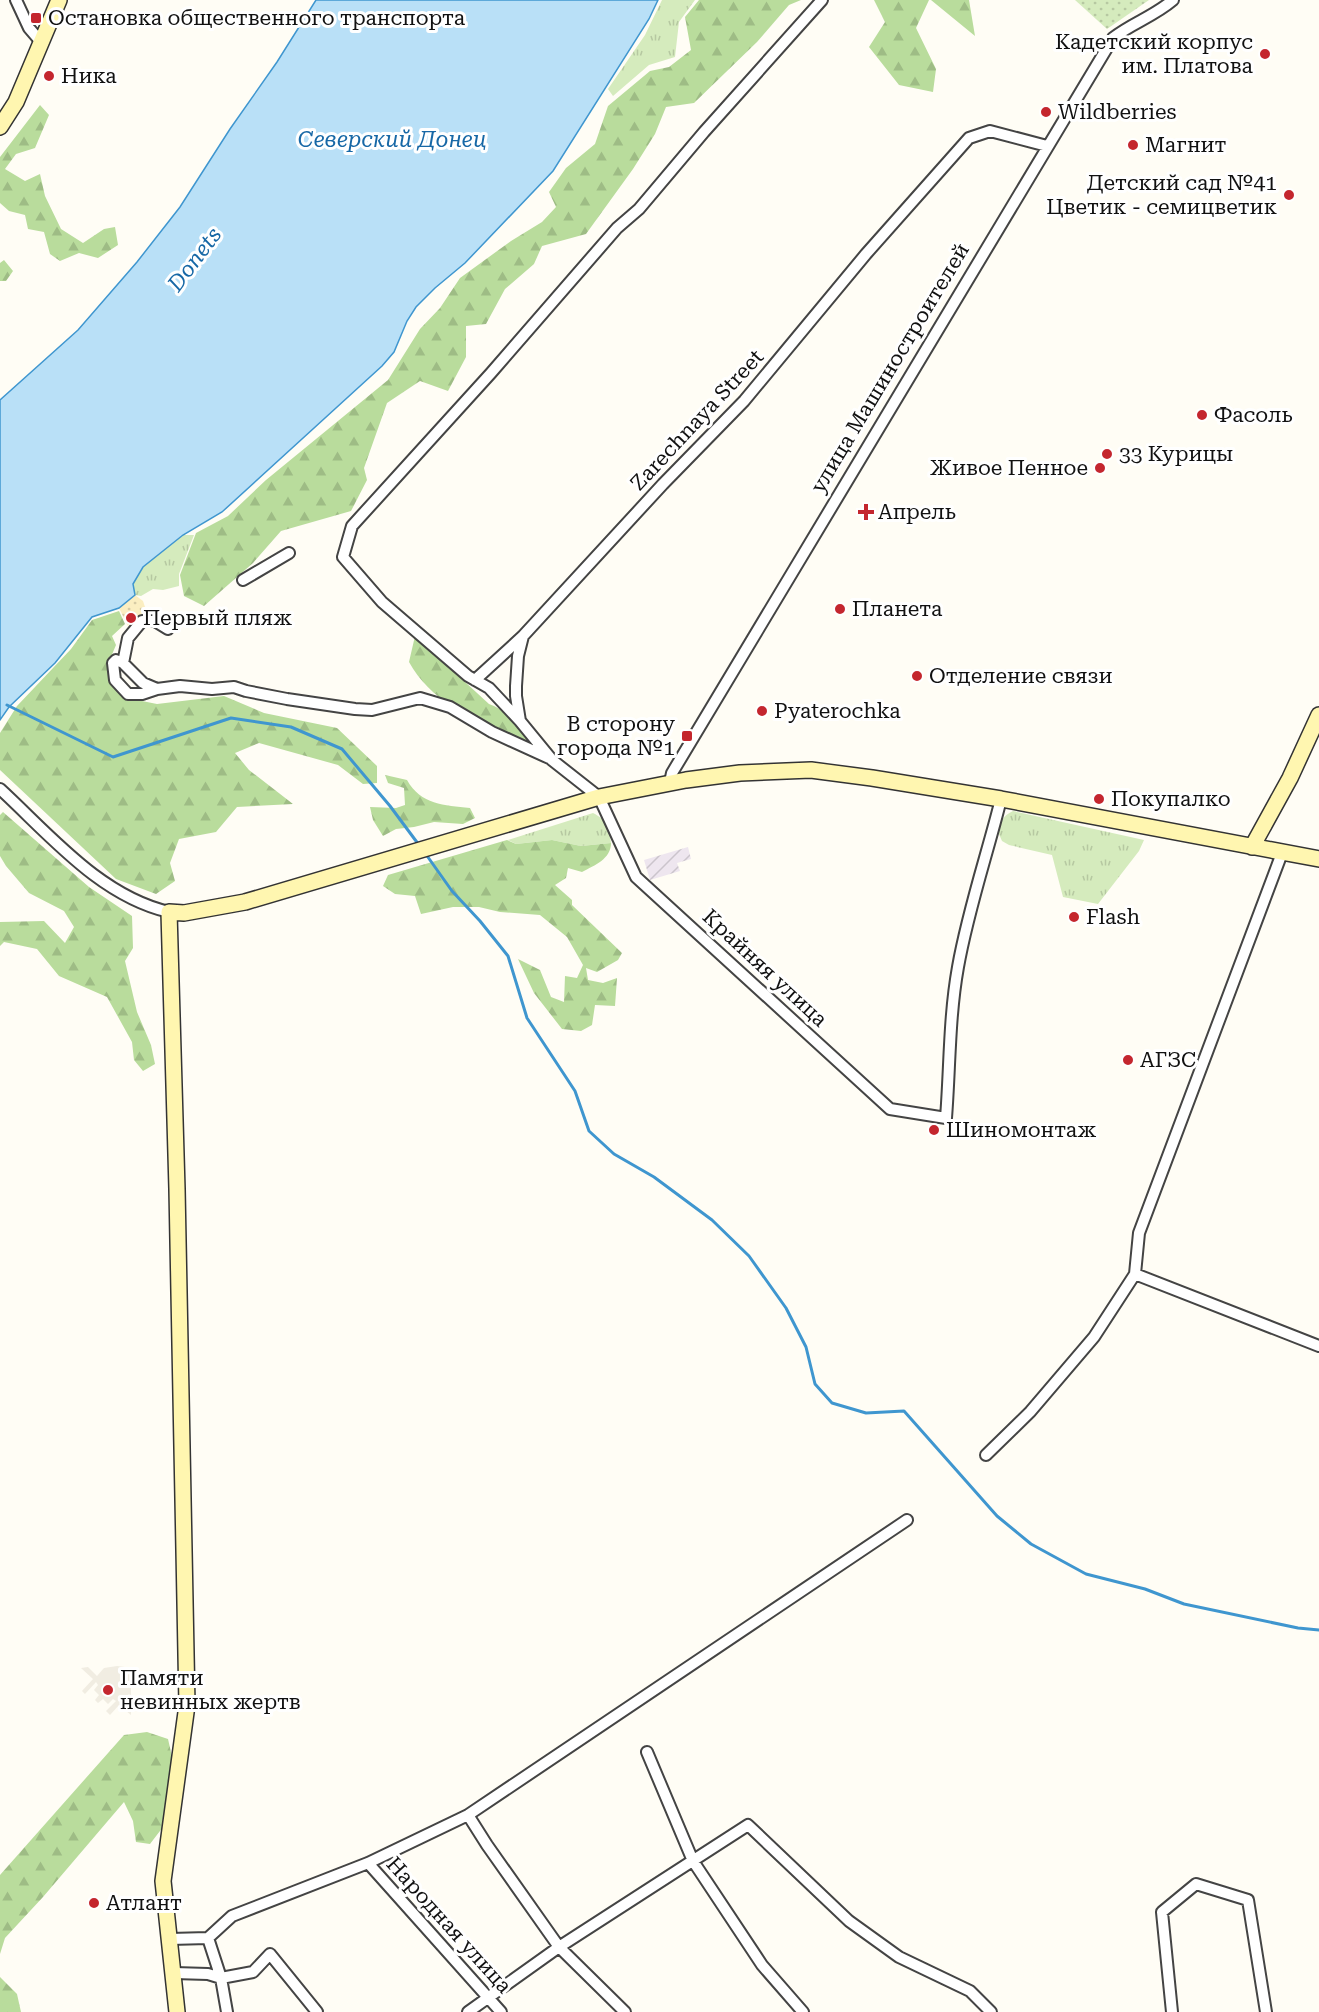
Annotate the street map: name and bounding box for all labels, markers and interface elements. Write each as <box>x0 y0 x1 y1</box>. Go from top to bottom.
place label: Остановка общественного транспорта <box>48 6 466 30</box>
marker: Остановка общественного транспорта <box>29 11 43 25</box>
place label: Кадетский корпус им. Платова <box>1055 30 1254 78</box>
marker: Кадетский корпус им. Платова <box>1258 47 1272 61</box>
place label: Ника <box>61 64 117 88</box>
marker: Ника <box>42 69 56 83</box>
place label: Wildberries <box>1058 100 1176 124</box>
marker: Wildberries <box>1039 105 1053 119</box>
water label: Северский Донец <box>298 127 486 152</box>
place label: Магнит <box>1145 133 1227 157</box>
marker: Магнит <box>1126 138 1140 152</box>
place label: Детский сад №41 Цветик - семицветик <box>1046 171 1277 219</box>
marker: Детский сад №41 Цветик - семицветик <box>1282 188 1296 202</box>
water label: Donets <box>162 223 226 297</box>
street label: улица Машиностроителей <box>806 239 974 497</box>
street label: Zarechnaya Street <box>626 345 768 495</box>
place label: Фасоль <box>1214 403 1292 427</box>
marker: Фасоль <box>1195 408 1209 422</box>
place label: 33 Курицы <box>1119 442 1233 466</box>
marker: 33 Курицы <box>1100 447 1114 461</box>
place label: Живое Пенное <box>930 456 1088 480</box>
marker: Живое Пенное <box>1093 461 1107 475</box>
place label: Апрель <box>878 500 956 524</box>
marker: Апрель <box>859 505 873 519</box>
place label: Планета <box>852 597 943 621</box>
marker: Планета <box>833 602 847 616</box>
place label: Первый пляж <box>143 606 292 630</box>
marker: Первый пляж <box>124 611 138 625</box>
place label: Отделение связи <box>929 664 1113 688</box>
marker: Отделение связи <box>910 669 924 683</box>
place label: Pyaterochka <box>774 699 901 723</box>
marker: Pyaterochka <box>755 704 769 718</box>
place label: В сторону города №1 <box>557 712 676 760</box>
marker: В сторону города №1 <box>680 729 694 743</box>
place label: Покупалко <box>1111 787 1231 811</box>
marker: Покупалко <box>1092 792 1106 806</box>
street label: Крайняя улица <box>698 904 833 1032</box>
place label: Flash <box>1086 905 1140 929</box>
marker: Flash <box>1067 910 1081 924</box>
place label: АГЗС <box>1140 1048 1196 1072</box>
marker: АГЗС <box>1121 1053 1135 1067</box>
place label: Шиномонтаж <box>946 1118 1097 1142</box>
marker: Шиномонтаж <box>927 1123 941 1137</box>
place label: Памяти невинных жертв <box>120 1666 301 1714</box>
marker: Памяти невинных жертв <box>101 1683 115 1697</box>
street label: Народная улица <box>382 1852 517 1998</box>
place label: Атлант <box>106 1891 182 1915</box>
marker: Атлант <box>87 1896 101 1910</box>

